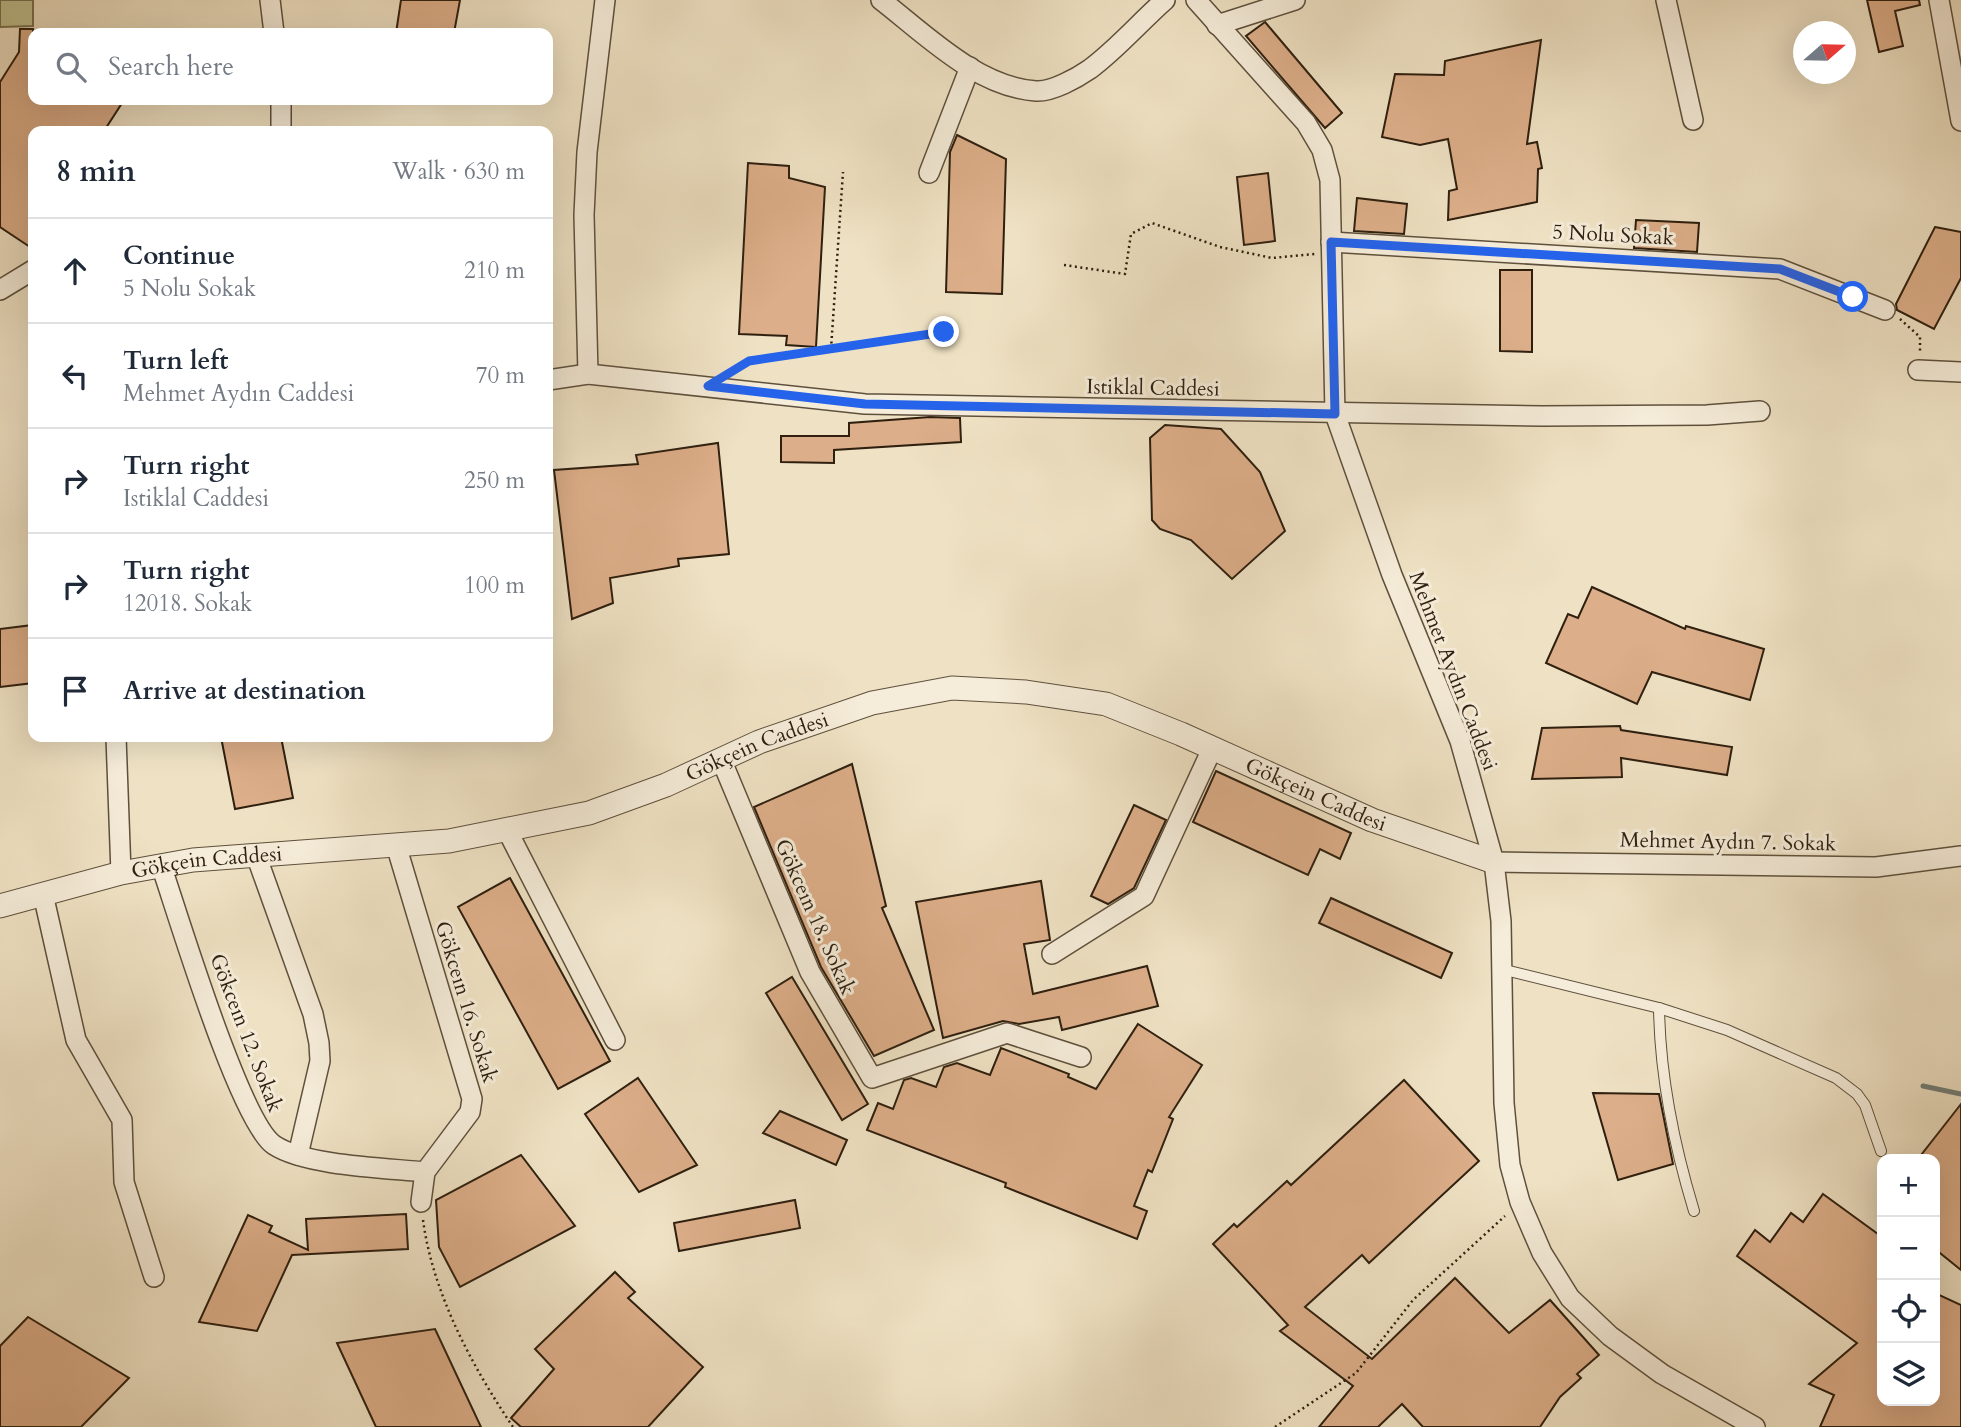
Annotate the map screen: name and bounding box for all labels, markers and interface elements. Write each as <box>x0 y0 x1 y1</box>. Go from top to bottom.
north arrow <box>1793 21 1856 84</box>
search box <box>28 28 553 105</box>
icon: search <box>52 48 90 86</box>
text: Search here <box>108 49 234 84</box>
text: 8 min <box>56 151 136 192</box>
text: Walk · 630 m <box>392 156 525 187</box>
street label: 5 Nolu Sokak <box>1552 217 1675 253</box>
text: Continue <box>123 238 235 273</box>
icon: ahead <box>56 252 94 290</box>
text: 210 m <box>464 255 525 286</box>
text: 5 Nolu Sokak <box>123 273 256 304</box>
route start <box>1837 281 1868 312</box>
route end <box>928 316 959 347</box>
text: Turn left <box>123 343 228 378</box>
icon: left <box>56 357 94 395</box>
text: 70 m <box>476 360 525 391</box>
street label: Istiklal Caddesi <box>1086 372 1220 404</box>
text: Mehmet Aydın Caddesi <box>123 378 354 409</box>
text: Turn right <box>123 448 250 483</box>
icon: right <box>56 462 94 500</box>
text: 250 m <box>464 465 525 496</box>
text: Istiklal Caddesi <box>123 483 269 514</box>
text: Turn right <box>123 553 250 588</box>
icon: right <box>56 567 94 605</box>
street label: Mehmet Aydın Caddesi <box>1402 567 1504 775</box>
text: 100 m <box>464 570 525 601</box>
text: 12018. Sokak <box>123 588 252 619</box>
icon: arrive <box>56 672 94 710</box>
text: Arrive at destination <box>123 673 366 708</box>
street label: Gökçein Caddesi <box>681 705 832 788</box>
street label: Gökçein Caddesi <box>1241 750 1390 838</box>
street label: Mehmet Aydın 7. Sokak <box>1620 826 1837 858</box>
street label: Gökceın 18. Sokak <box>768 834 863 1000</box>
street label: Gökçein Caddesi <box>129 839 283 885</box>
street label: Gökceın 16. Sokak <box>428 918 505 1087</box>
street label: Gökceın 12. Sokak <box>202 950 290 1117</box>
map controls <box>1877 1154 1940 1406</box>
button: + <box>1877 1154 1940 1217</box>
button: − <box>1877 1217 1940 1280</box>
button: locate <box>1877 1280 1940 1343</box>
button: layers <box>1877 1343 1940 1406</box>

